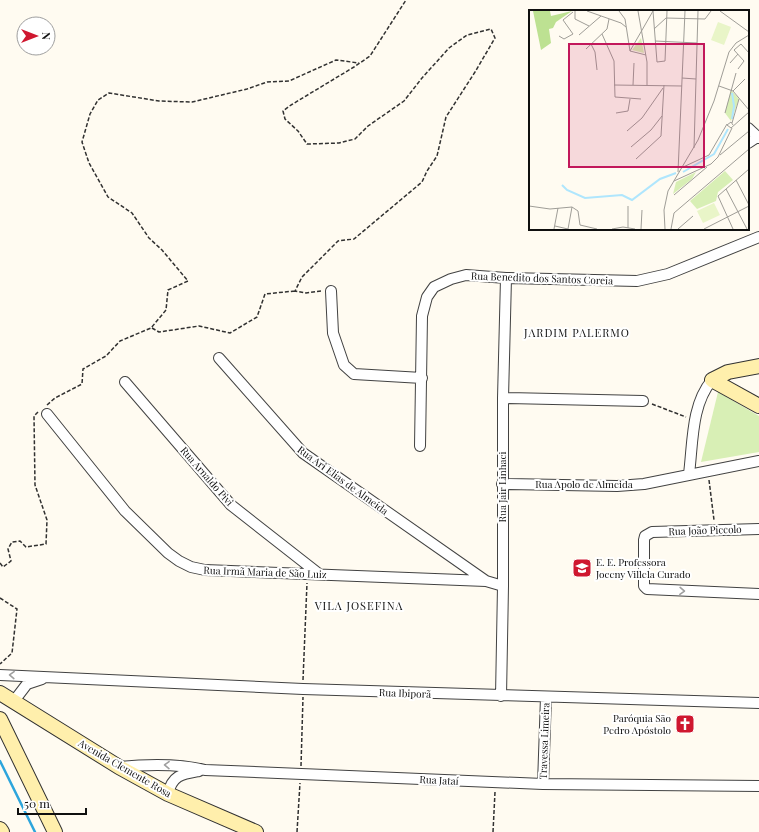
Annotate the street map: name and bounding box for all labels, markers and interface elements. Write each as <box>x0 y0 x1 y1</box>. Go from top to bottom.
inset map <box>529 10 749 230</box>
north arrow <box>16 16 56 56</box>
text: N <box>39 32 54 40</box>
street label: Rua Benedito dos Santos Coreia <box>471 269 613 287</box>
district label: JARDIM PALERMO <box>523 325 630 340</box>
street label: Rua Ari Elias de Almeida <box>295 442 391 518</box>
street label: Rua Arnaldo Pivi <box>177 443 237 509</box>
street label: Rua Jair Linhaci <box>495 452 509 522</box>
street label: Rua Apolo de Almeida <box>535 477 633 491</box>
street label: Rua João Piccolo <box>668 522 742 538</box>
place label: E. E. Professora Joceny Villela Curado <box>595 555 691 581</box>
school or university icon: E. E. Professora Joceny Villela Curado <box>571 557 593 579</box>
street label: Rua Irmã Maria de São Luiz <box>203 563 327 581</box>
one-way arrow <box>679 587 685 595</box>
district label: VILA JOSEFINA <box>314 598 403 613</box>
one-way arrow <box>9 671 15 680</box>
street label: Rua Ibiporã <box>379 685 431 701</box>
street label: Travessa Limeira <box>536 702 552 780</box>
place label: Paróquia São Pedro Apóstolo <box>603 711 672 737</box>
church icon: Paróquia São Pedro Apóstolo <box>674 713 696 735</box>
street label: Avenida Clemente Rosa <box>75 735 174 800</box>
one-way arrow <box>164 761 170 769</box>
street label: Rua Jataí <box>419 772 459 788</box>
scale bar <box>18 790 86 816</box>
text: 50 m <box>24 795 50 811</box>

